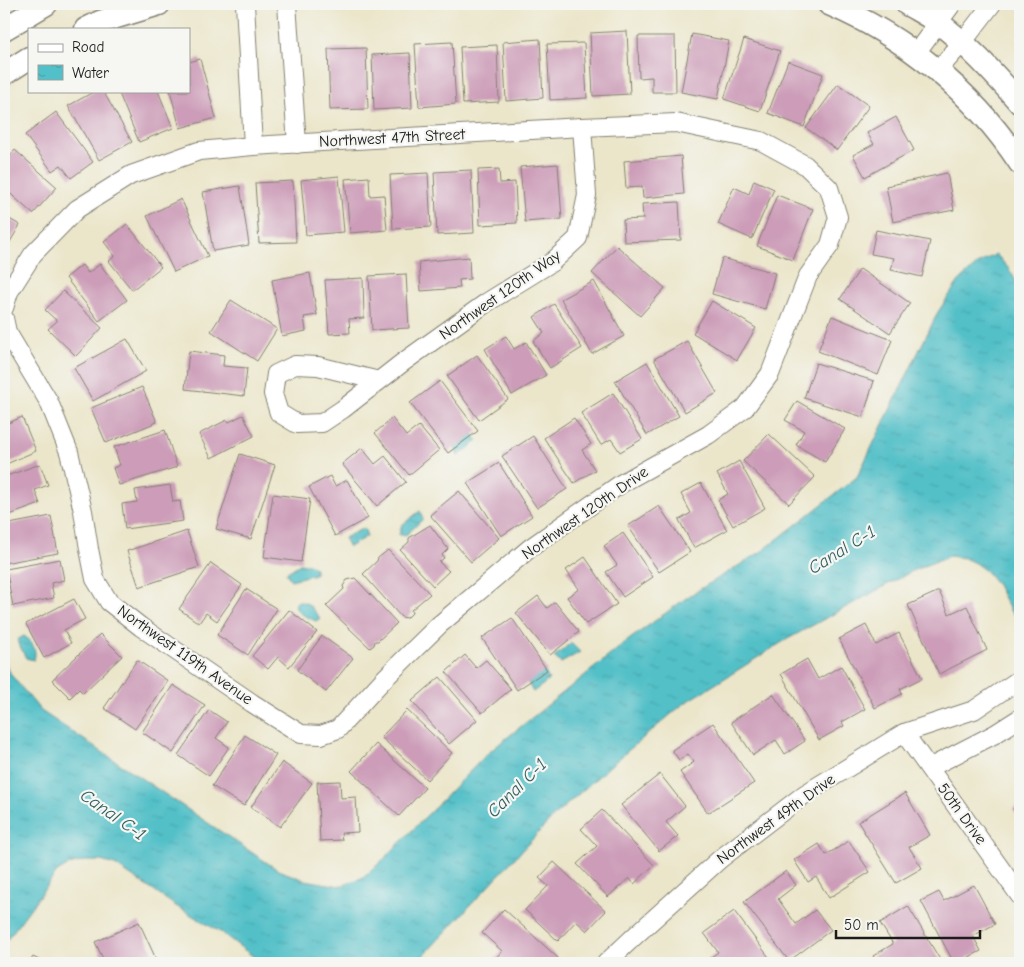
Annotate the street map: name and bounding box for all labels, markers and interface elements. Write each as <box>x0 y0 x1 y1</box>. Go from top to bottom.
legend <box>28 28 190 92</box>
text: Road <box>72 38 104 56</box>
text: Water <box>72 64 109 82</box>
street label: Northwest 47th Street <box>319 125 466 151</box>
street label: Northwest 120th Way <box>436 246 565 344</box>
street label: Northwest 120th Drive <box>519 463 651 563</box>
water label: Canal C-1 <box>805 521 879 579</box>
street label: Northwest 119th Avenue <box>114 602 256 708</box>
water label: Canal C-1 <box>483 754 551 822</box>
street label: Northwest 49th Drive <box>713 770 839 868</box>
street label: 50th Drive <box>934 780 990 848</box>
water label: Canal C-1 <box>76 785 150 845</box>
scale bar <box>836 907 980 939</box>
text: 50 m <box>844 916 879 934</box>

